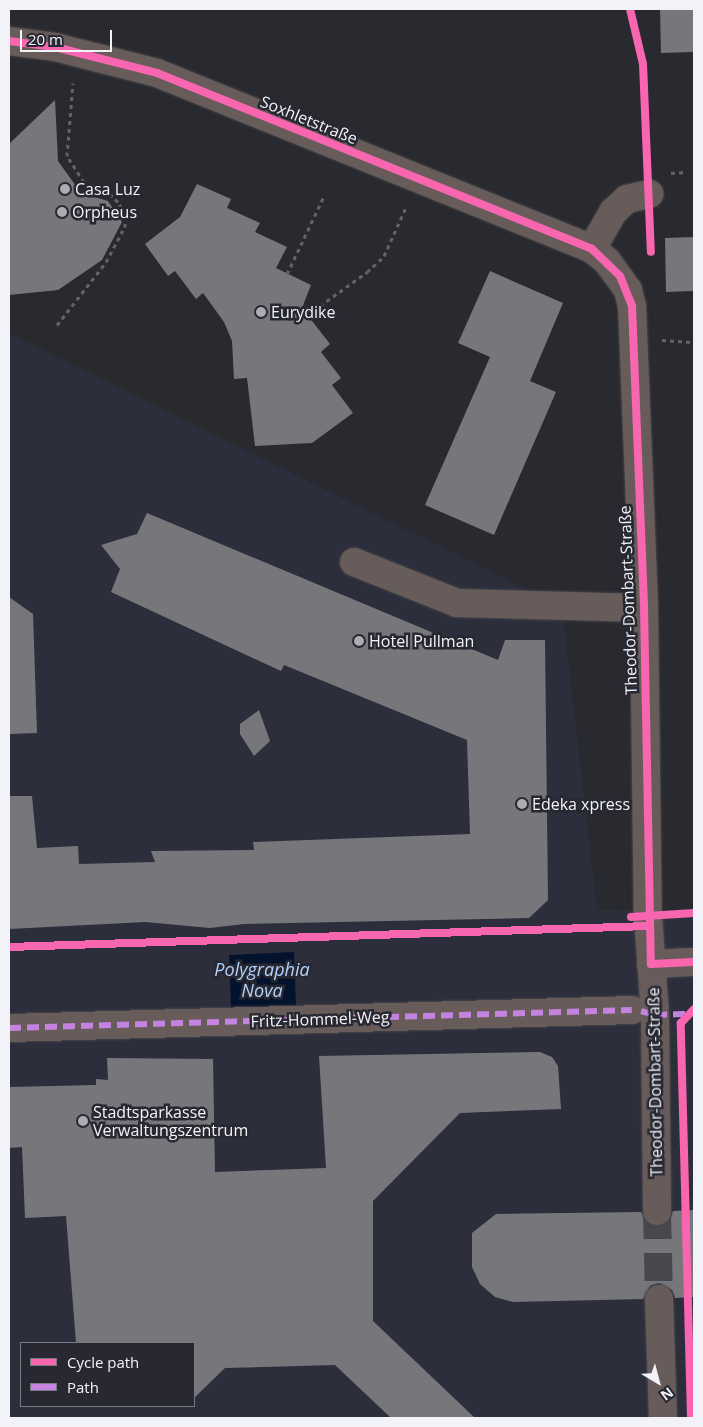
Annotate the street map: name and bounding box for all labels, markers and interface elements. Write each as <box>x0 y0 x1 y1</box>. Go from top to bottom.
scale bar <box>22 20 115 52</box>
text: 20 m <box>28 29 63 49</box>
street label: Soxhletstraße <box>258 92 360 148</box>
place label: Casa Luz <box>75 179 140 199</box>
marker: Casa Luz <box>59 183 71 195</box>
place label: Orpheus <box>72 202 137 222</box>
marker: Orpheus <box>56 206 68 218</box>
place label: Eurydike <box>271 302 335 322</box>
marker: Eurydike <box>255 306 267 318</box>
street label: Theodor-Dombart-Straße <box>615 505 641 695</box>
place label: Hotel Pullman <box>369 631 474 651</box>
marker: Hotel Pullman <box>353 635 365 647</box>
place label: Edeka xpress <box>532 794 630 814</box>
marker: Edeka xpress <box>516 798 528 810</box>
water label: Polygraphia Nova <box>214 959 310 1002</box>
street label: Theodor-Dombart-Straße <box>644 987 666 1177</box>
street label: Fritz-Hommel-Weg <box>250 1007 390 1031</box>
place label: Stadtsparkasse Verwaltungszentrum <box>93 1102 248 1140</box>
marker: Stadtsparkasse Verwaltungszentrum <box>77 1115 89 1127</box>
legend <box>20 1342 195 1407</box>
text: Cycle path <box>67 1352 139 1372</box>
north arrow <box>633 1357 683 1407</box>
text: Path <box>67 1377 99 1397</box>
text: N <box>657 1383 678 1405</box>

